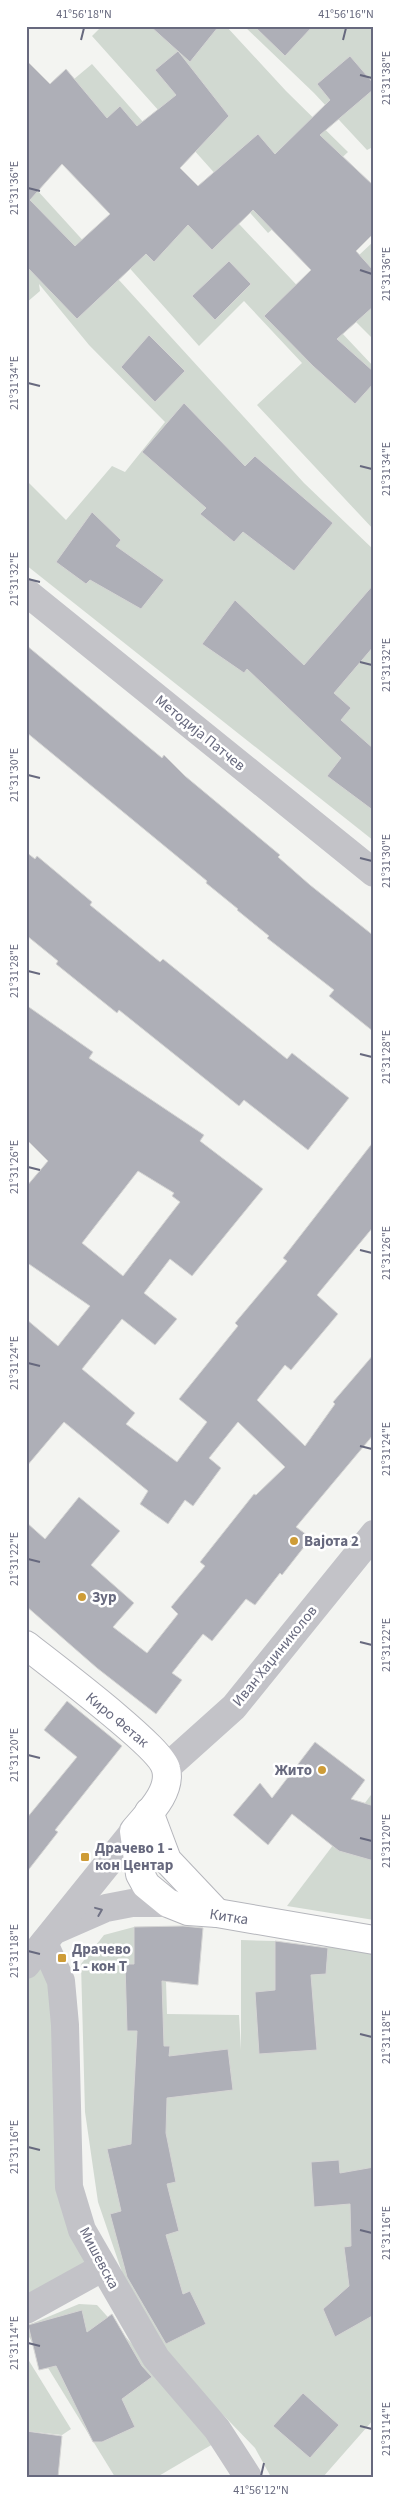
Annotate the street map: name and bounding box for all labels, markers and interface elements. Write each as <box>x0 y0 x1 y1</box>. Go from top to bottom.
text: 41°56'18"N <box>56 6 112 23</box>
text: 41°56'16"N <box>318 6 374 23</box>
text: 21°31'38"E <box>378 51 395 105</box>
text: 21°31'36"E <box>6 161 23 215</box>
text: 21°31'36"E <box>378 247 395 301</box>
text: 21°31'34"E <box>6 356 23 410</box>
text: 21°31'34"E <box>378 442 395 496</box>
text: 21°31'32"E <box>6 552 23 606</box>
text: 21°31'32"E <box>378 638 395 692</box>
street label: Методија Патчев <box>150 690 250 776</box>
text: 21°31'30"E <box>6 748 23 802</box>
text: 21°31'30"E <box>378 834 395 888</box>
text: 21°31'28"E <box>6 944 23 998</box>
text: 21°31'28"E <box>378 1030 395 1084</box>
text: 21°31'26"E <box>6 1140 23 1194</box>
text: 21°31'26"E <box>378 1226 395 1280</box>
text: 21°31'24"E <box>6 1336 23 1390</box>
text: 21°31'24"E <box>378 1422 395 1476</box>
place label: Вајота 2 <box>304 1531 359 1552</box>
text: 21°31'22"E <box>6 1532 23 1586</box>
marker: Вајота 2 <box>288 1535 300 1547</box>
place label: Зур <box>92 1587 117 1608</box>
marker: Зур <box>76 1591 88 1603</box>
street label: Иван Хаџиниколов <box>228 1601 323 1711</box>
text: 21°31'22"E <box>378 1618 395 1672</box>
street label: Киро Фетак <box>81 1687 153 1753</box>
text: 21°31'20"E <box>6 1728 23 1782</box>
place label: Жито <box>275 1760 312 1781</box>
marker: Жито <box>316 1764 328 1776</box>
text: 21°31'20"E <box>378 1814 395 1868</box>
place label: Драчево 1 - кон Центар <box>95 1838 174 1876</box>
marker: Драчево 1 - кон Центар <box>79 1851 91 1863</box>
street label: Китка <box>208 1904 250 1930</box>
one-way arrow <box>94 1907 103 1918</box>
text: 21°31'18"E <box>6 1924 23 1978</box>
place label: Драчево 1 - кон T <box>72 1939 131 1977</box>
marker: Драчево 1 - кон T <box>56 1952 68 1964</box>
text: 21°31'18"E <box>378 2010 395 2064</box>
text: 21°31'16"E <box>6 2120 23 2174</box>
text: 21°31'16"E <box>378 2206 395 2260</box>
street label: Мишевска <box>74 2223 124 2293</box>
text: 21°31'14"E <box>6 2316 23 2370</box>
text: 21°31'14"E <box>378 2402 395 2456</box>
text: 41°56'12"N <box>233 2482 289 2499</box>

